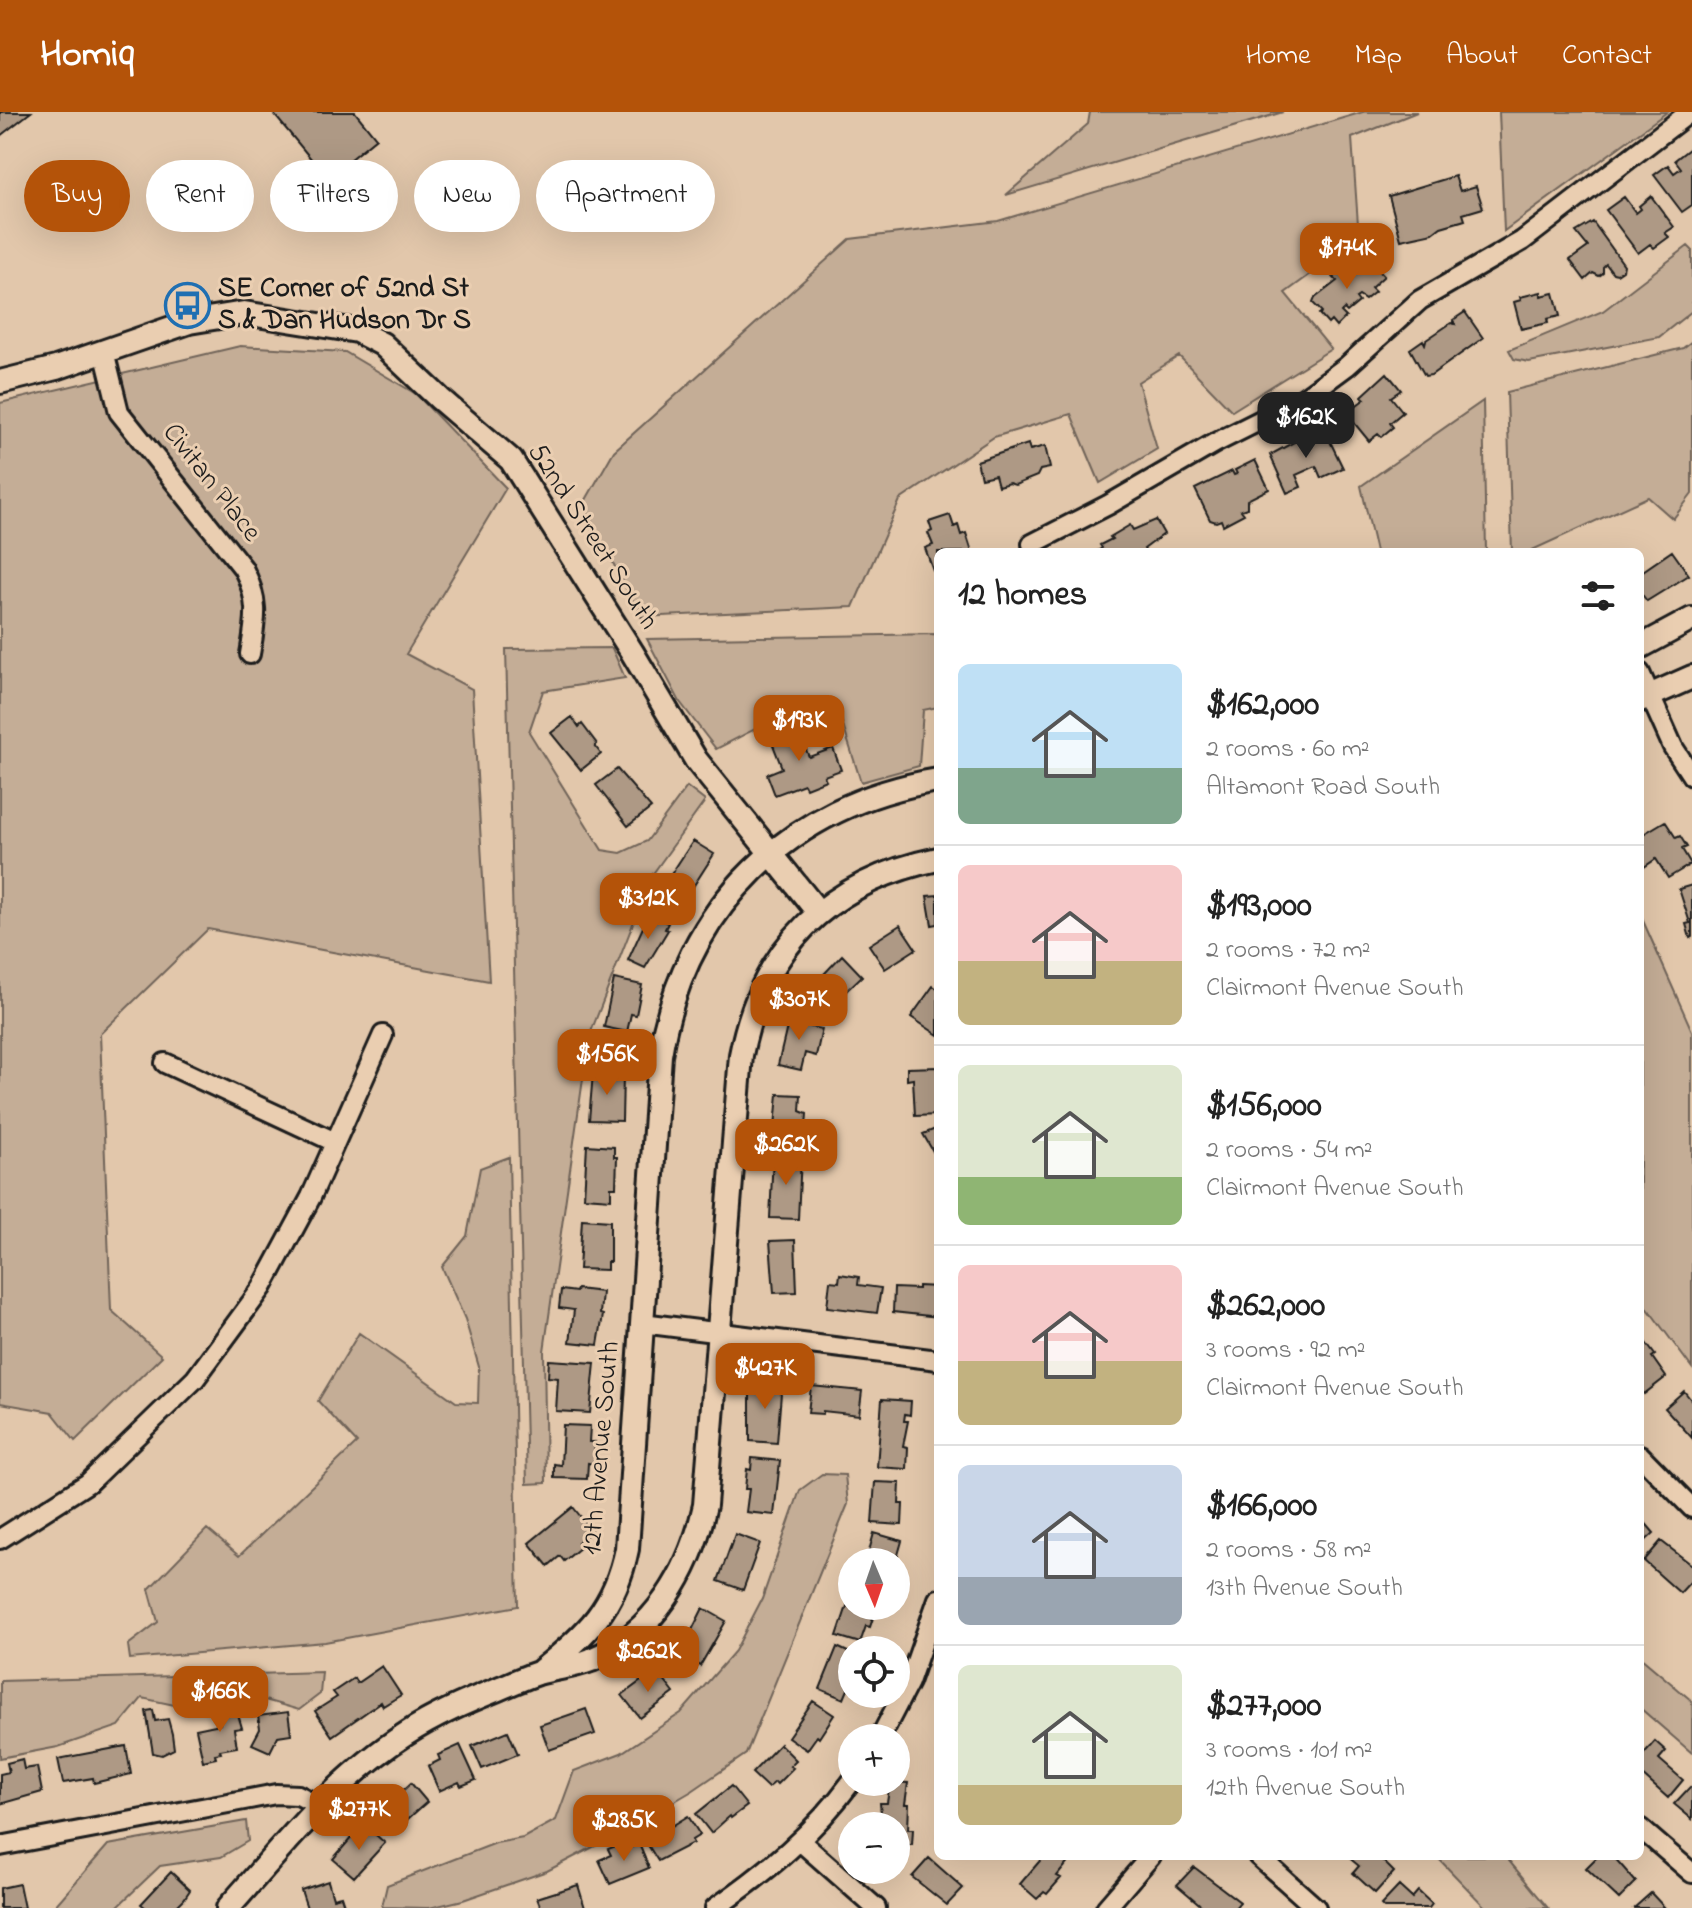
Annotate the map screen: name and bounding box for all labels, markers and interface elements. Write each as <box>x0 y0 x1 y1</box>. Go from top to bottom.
text: Homiq <box>40 28 134 84</box>
text: Home <box>1245 36 1311 77</box>
text: Map <box>1355 36 1402 77</box>
text: About <box>1446 36 1518 77</box>
text: Contact <box>1562 36 1652 77</box>
chip: Buy <box>24 160 130 232</box>
chip: Rent <box>146 160 254 232</box>
chip: Filters <box>270 160 398 232</box>
chip: New <box>414 160 520 232</box>
chip: Apartment <box>536 160 715 232</box>
pin: $174K <box>1291 223 1403 291</box>
text: $174K <box>1318 230 1376 268</box>
place label: SE Corner of 52nd St S & Dan Hudson Dr S <box>218 269 471 342</box>
bus stop icon: SE Corner of 52nd St S & Dan Hudson Dr S <box>163 281 211 329</box>
pin: $162K <box>1250 392 1362 460</box>
text: $162K <box>1276 399 1336 437</box>
street label: Civitan Place <box>151 415 271 552</box>
street label: 52nd Street South <box>516 436 668 638</box>
text: 12 homes <box>958 571 1087 621</box>
icon: filters <box>1576 574 1620 618</box>
text: $162,000 <box>1206 681 1319 731</box>
pin: $193K <box>743 695 855 763</box>
icon: home <box>1022 696 1118 792</box>
text: $193K <box>771 702 827 740</box>
text: 2 rooms · 60 m² <box>1206 731 1370 769</box>
text: Altamont Road South <box>1206 769 1440 807</box>
pin: $312K <box>592 873 704 941</box>
text: $312K <box>618 880 678 918</box>
text: $193,000 <box>1206 882 1312 932</box>
icon: home <box>1022 897 1118 993</box>
text: 2 rooms · 72 m² <box>1206 932 1371 970</box>
text: Clairmont Avenue South <box>1206 970 1464 1008</box>
pin: $307K <box>743 974 855 1042</box>
text: $307K <box>768 981 830 1019</box>
pin: $156K <box>551 1029 663 1097</box>
text: $156K <box>576 1036 638 1074</box>
text: $156,000 <box>1206 1082 1322 1132</box>
icon: home <box>1022 1097 1118 1193</box>
pin: $262K <box>730 1119 842 1187</box>
text: $262K <box>753 1126 819 1164</box>
text: 2 rooms · 54 m² <box>1206 1132 1372 1170</box>
text: Clairmont Avenue South <box>1206 1170 1464 1208</box>
text: $262,000 <box>1206 1282 1325 1332</box>
icon: home <box>1022 1297 1118 1393</box>
text: 3 rooms · 92 m² <box>1206 1332 1365 1370</box>
street label: 12th Avenue South <box>572 1339 632 1557</box>
pin: $427K <box>709 1343 821 1411</box>
text: $427K <box>734 1350 796 1388</box>
text: Clairmont Avenue South <box>1206 1370 1464 1408</box>
text: $166,000 <box>1206 1482 1317 1532</box>
icon: home <box>1022 1497 1118 1593</box>
text: 2 rooms · 58 m² <box>1206 1532 1372 1570</box>
north arrow <box>838 1548 910 1620</box>
map controls <box>838 1548 910 1884</box>
text: 13th Avenue South <box>1206 1570 1403 1608</box>
pin: $262K <box>592 1626 704 1694</box>
text: $262K <box>615 1633 681 1671</box>
button: locate <box>838 1636 910 1708</box>
pin: $166K <box>164 1666 276 1734</box>
text: $166K <box>190 1673 250 1711</box>
text: $277,000 <box>1206 1682 1321 1732</box>
icon: home <box>1022 1697 1118 1793</box>
button: + <box>838 1724 910 1796</box>
text: 3 rooms · 101 m² <box>1206 1732 1372 1770</box>
text: 12th Avenue South <box>1206 1770 1405 1808</box>
pin: $277K <box>303 1784 415 1852</box>
text: $277K <box>328 1791 390 1829</box>
pin: $285K <box>568 1795 680 1863</box>
text: $285K <box>591 1802 657 1840</box>
button: − <box>838 1812 910 1884</box>

